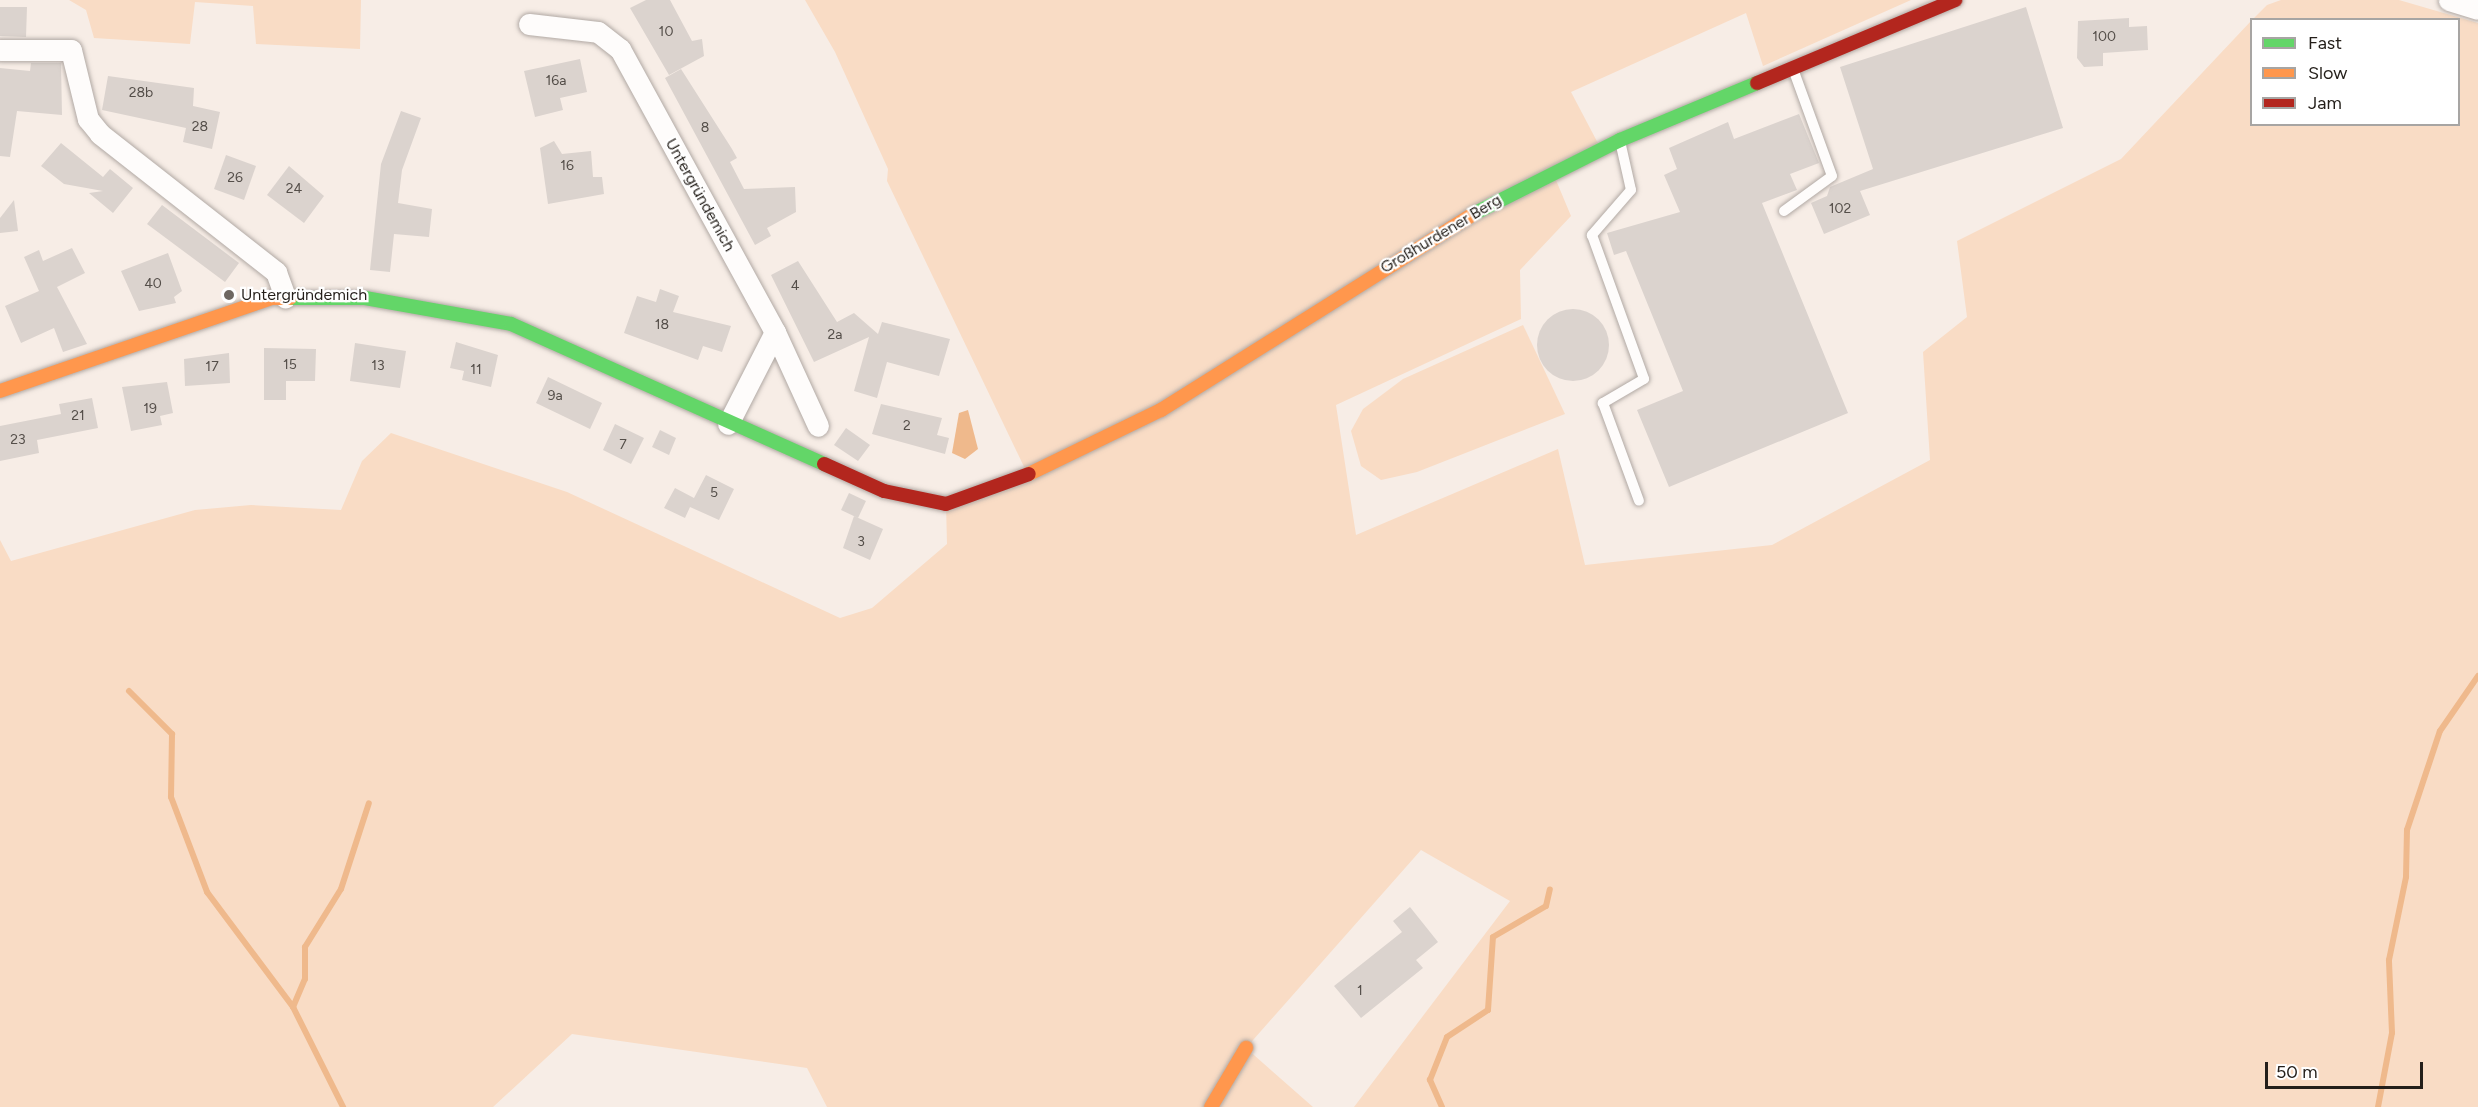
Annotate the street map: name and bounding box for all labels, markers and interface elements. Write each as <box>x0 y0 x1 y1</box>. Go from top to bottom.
legend <box>2250 18 2460 126</box>
house number: 10 <box>659 24 673 40</box>
house number: 100 <box>2092 29 2116 45</box>
text: Fast <box>2308 32 2342 54</box>
text: Slow <box>2308 62 2347 84</box>
house number: 16a <box>546 73 566 89</box>
house number: 28b <box>129 85 153 101</box>
text: Jam <box>2308 92 2342 114</box>
house number: 28 <box>192 119 208 135</box>
house number: 8 <box>701 120 709 136</box>
street label: Untergründemich <box>661 135 739 255</box>
house number: 16 <box>560 158 574 174</box>
house number: 26 <box>227 170 243 186</box>
house number: 24 <box>286 181 302 197</box>
street label: Großhurdener Berg <box>1377 190 1505 278</box>
house number: 102 <box>1829 201 1851 217</box>
house number: 40 <box>144 276 162 292</box>
house number: 4 <box>791 278 799 294</box>
place label: Untergründemich <box>241 285 367 305</box>
marker: Untergründemich <box>222 288 236 302</box>
house number: 18 <box>655 317 669 333</box>
house number: 2a <box>828 327 842 343</box>
house number: 15 <box>283 357 297 373</box>
house number: 13 <box>371 358 385 374</box>
house number: 17 <box>205 359 219 375</box>
house number: 11 <box>470 362 482 378</box>
house number: 9a <box>547 388 563 404</box>
house number: 19 <box>143 401 157 417</box>
house number: 21 <box>71 408 85 424</box>
house number: 2 <box>903 418 911 434</box>
house number: 23 <box>10 432 26 448</box>
house number: 7 <box>619 437 627 453</box>
house number: 5 <box>710 485 718 501</box>
house number: 3 <box>857 534 865 550</box>
house number: 1 <box>1357 983 1363 999</box>
scale bar <box>2268 1050 2426 1088</box>
text: 50 m <box>2276 1061 2318 1083</box>

